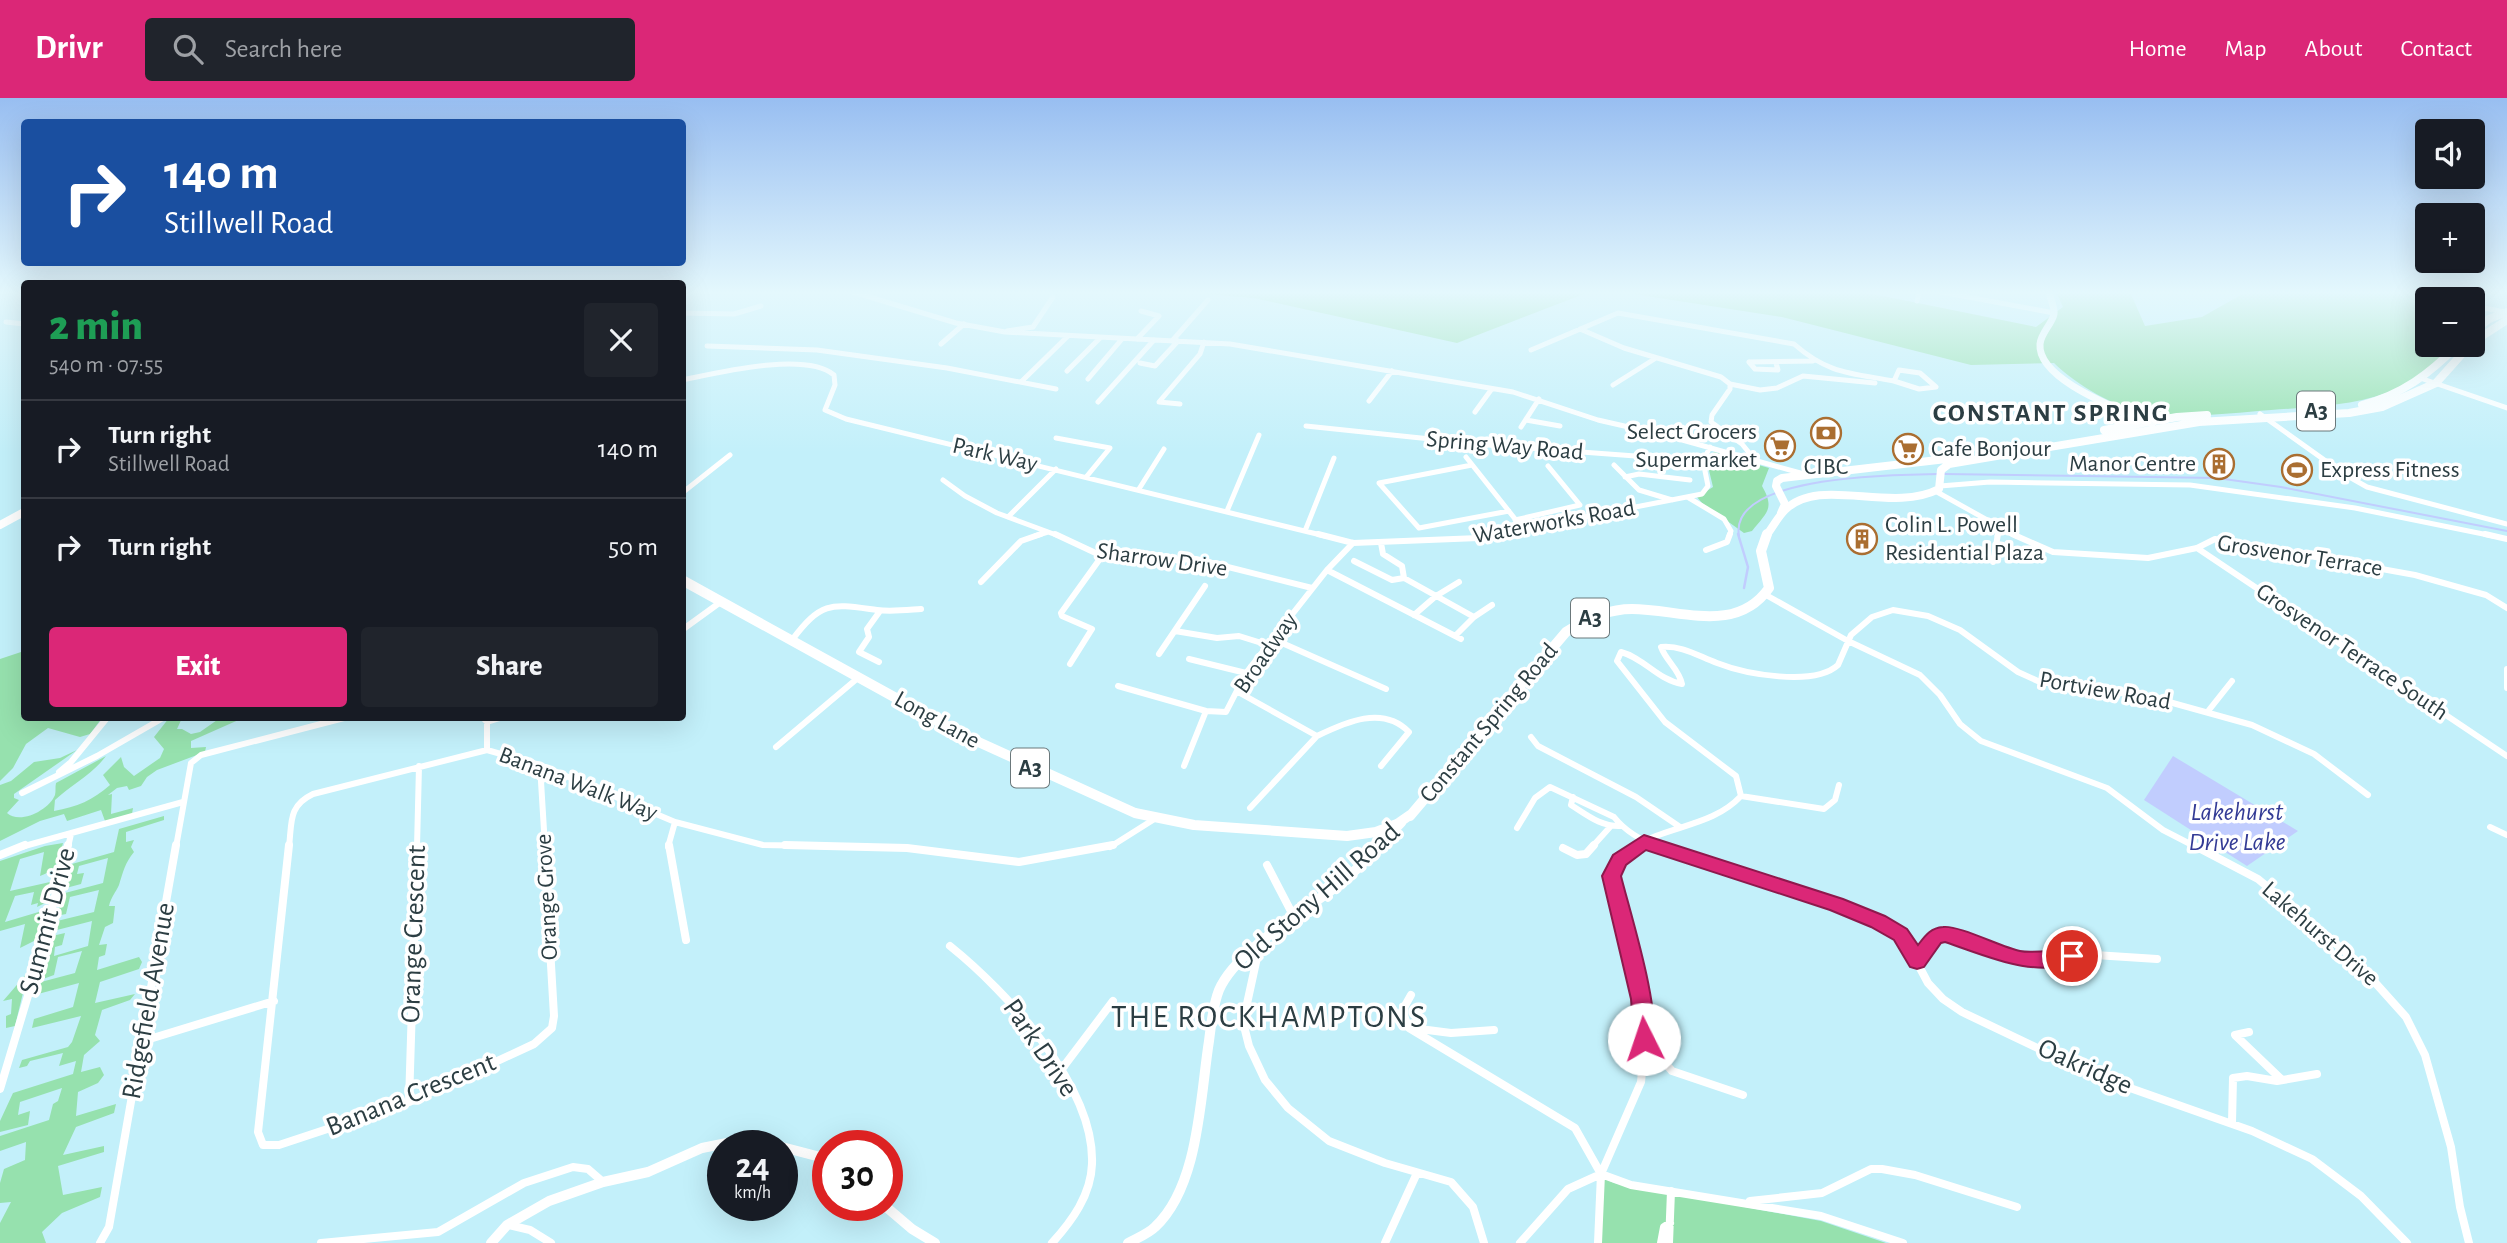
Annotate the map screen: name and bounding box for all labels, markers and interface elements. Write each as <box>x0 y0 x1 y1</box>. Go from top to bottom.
search box <box>145 18 635 81</box>
icon: search <box>169 30 207 68</box>
text: Drivr <box>35 32 103 65</box>
text: Search here <box>225 36 342 62</box>
text: Home <box>2129 37 2187 61</box>
text: Map <box>2225 37 2267 61</box>
text: About <box>2305 37 2362 61</box>
text: Contact <box>2400 37 2472 61</box>
map controls <box>2415 119 2485 357</box>
button: sound <box>2415 119 2485 189</box>
icon: right <box>49 147 140 238</box>
text: 140 m <box>164 149 279 198</box>
button: + <box>2415 203 2485 273</box>
text: Stillwell Road <box>164 207 333 239</box>
button: − <box>2415 287 2485 357</box>
button: close <box>584 303 658 377</box>
text: 2 min <box>49 305 143 347</box>
text: 540 m · 07:55 <box>49 354 163 377</box>
road number: A3 <box>2297 392 2335 430</box>
district label: CONSTANT SPRING <box>1933 400 2169 426</box>
bank icon: CIBC <box>1809 416 1843 450</box>
place label: Select Grocers Supermarket <box>1627 420 1757 472</box>
text: Turn right <box>108 422 211 448</box>
street label: Spring Way Road <box>1425 427 1585 465</box>
supermarket icon: Select Grocers Supermarket <box>1763 429 1797 463</box>
icon: right <box>49 430 87 468</box>
supermarket icon: Cafe Bonjour <box>1891 432 1925 466</box>
street label: Park Way <box>950 434 1040 476</box>
text: 140 m <box>598 436 658 462</box>
place label: Cafe Bonjour <box>1931 437 2051 461</box>
building icon: Manor Centre <box>2202 447 2236 481</box>
place label: Manor Centre <box>2069 452 2196 476</box>
text: Stillwell Road <box>108 453 230 476</box>
sports icon: Express Fitness <box>2280 453 2314 487</box>
place label: CIBC <box>1804 455 1848 479</box>
place label: Express Fitness <box>2320 458 2460 482</box>
street label: Waterworks Road <box>1471 496 1637 548</box>
place label: Colin L. Powell Residential Plaza <box>1885 513 2044 565</box>
building icon: Colin L. Powell Residential Plaza <box>1845 522 1879 556</box>
icon: right <box>49 528 87 566</box>
street label: Grosvenor Terrace <box>2216 531 2384 581</box>
text: Turn right <box>108 534 211 560</box>
text: 50 m <box>608 534 658 560</box>
street label: Sharrow Drive <box>1095 539 1229 581</box>
street label: Grosvenor Terrace South <box>2252 579 2452 725</box>
road number: A3 <box>1571 598 1609 638</box>
street label: Broadway <box>1230 608 1302 698</box>
button: Exit <box>49 627 347 707</box>
button: Share <box>361 627 658 707</box>
street label: Constant Spring Road <box>1416 639 1562 807</box>
street label: Portview Road <box>2037 668 2173 714</box>
street label: Long Lane <box>890 687 984 753</box>
street label: Banana Walk Way <box>495 743 661 825</box>
road number: A3 <box>1011 748 1049 788</box>
water label: Lakehurst Drive Lake <box>2188 799 2286 855</box>
street label: Old Stony Hill Road <box>1229 818 1405 976</box>
street label: Orange Grove <box>532 833 562 961</box>
street label: Orange Crescent <box>397 844 431 1024</box>
street label: Summit Drive <box>15 845 81 997</box>
street label: Lakehurst Drive <box>2257 877 2383 991</box>
street label: Ridgefield Avenue <box>118 900 180 1102</box>
pin <box>2042 926 2102 986</box>
icon: arrive <box>2053 937 2091 975</box>
street label: Park Drive <box>997 994 1083 1102</box>
district label: THE ROCKHAMPTONS <box>1111 1001 1427 1033</box>
position arrow <box>1607 1002 1681 1076</box>
street label: Oakridge <box>2033 1034 2137 1100</box>
street label: Banana Crescent <box>322 1048 500 1142</box>
speed limit sign: 30 <box>812 1130 903 1221</box>
text: 24 <box>735 1149 770 1184</box>
text: km/h <box>734 1184 771 1202</box>

